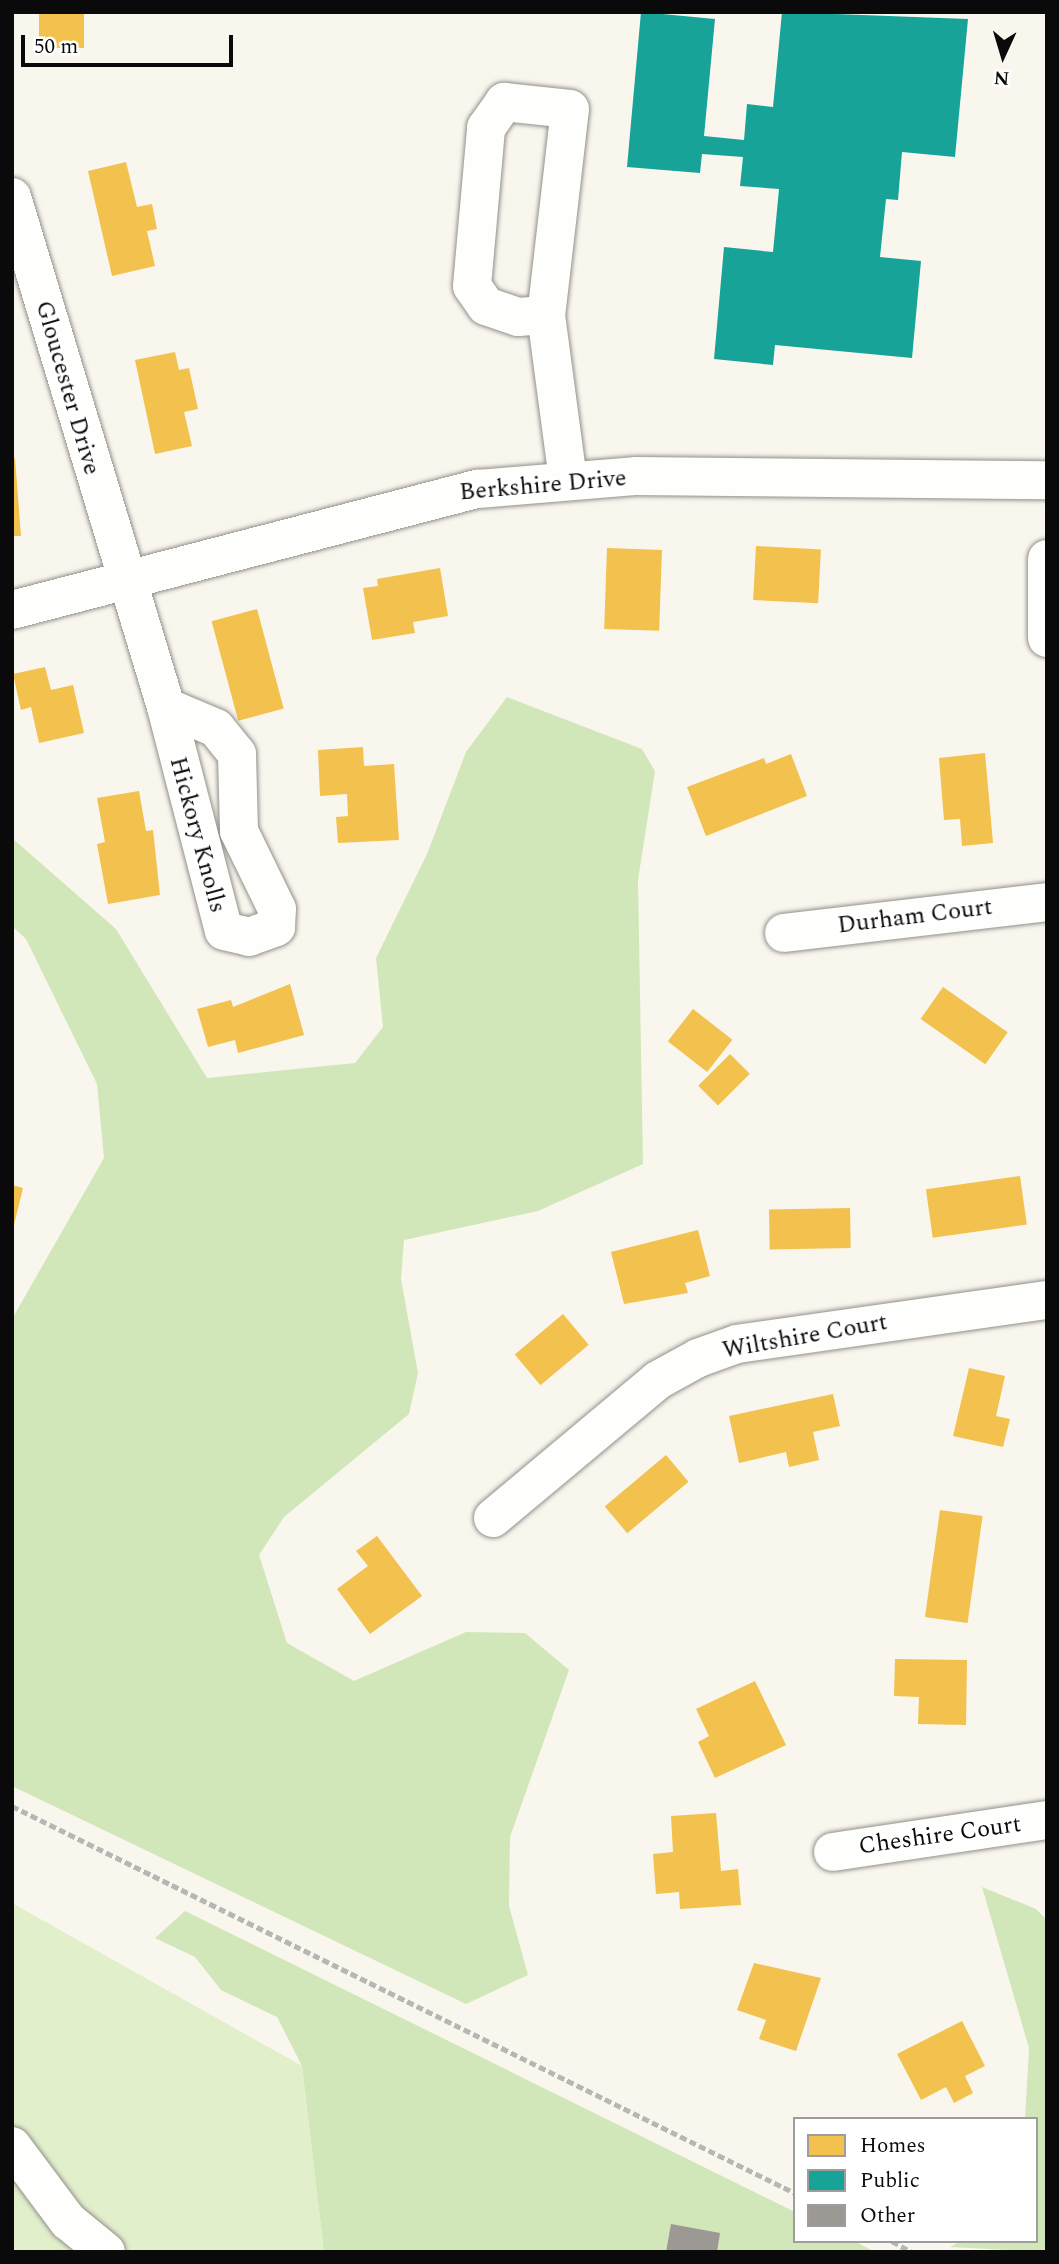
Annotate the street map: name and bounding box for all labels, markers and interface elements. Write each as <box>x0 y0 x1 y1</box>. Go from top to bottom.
scale bar <box>24 21 236 65</box>
north arrow <box>968 21 1038 91</box>
text: 50 m <box>34 31 78 63</box>
text: N <box>993 62 1010 92</box>
street label: Gloucester Drive <box>28 298 106 478</box>
street label: Berkshire Drive <box>458 464 628 508</box>
street label: Hickory Knolls <box>162 754 232 916</box>
street label: Durham Court <box>836 893 994 941</box>
street label: Wiltshire Court <box>720 1308 890 1366</box>
street label: Cheshire Court <box>857 1810 1023 1862</box>
legend <box>793 2117 1038 2243</box>
text: Homes <box>860 2130 926 2162</box>
text: Public <box>860 2165 920 2197</box>
text: Other <box>860 2200 915 2232</box>

